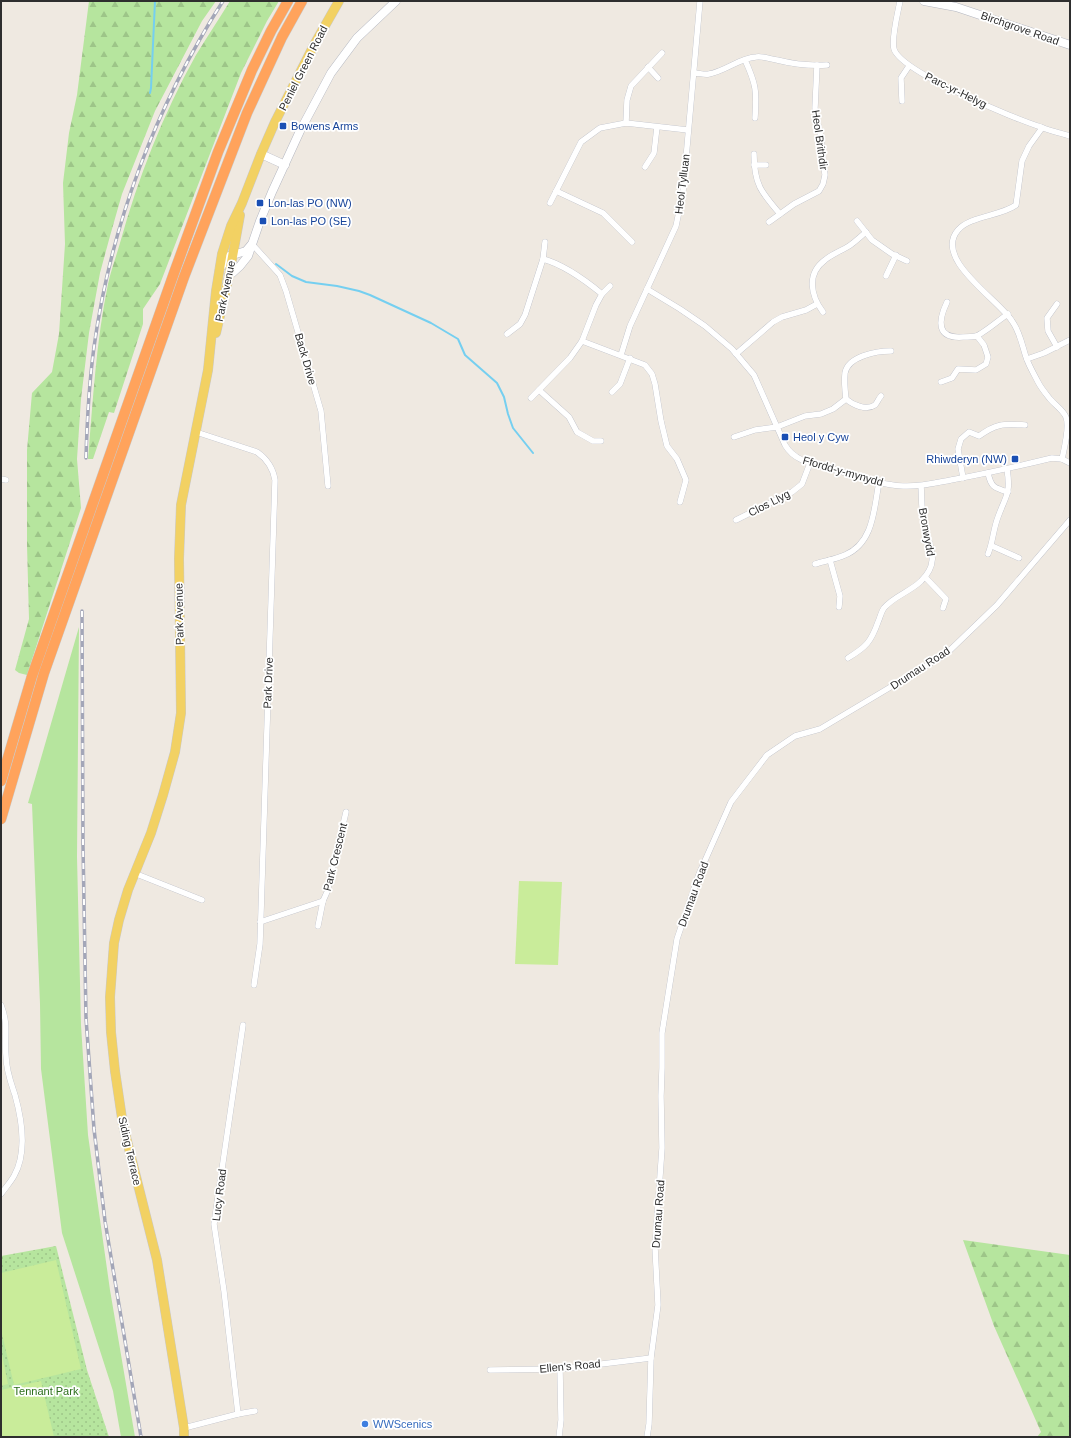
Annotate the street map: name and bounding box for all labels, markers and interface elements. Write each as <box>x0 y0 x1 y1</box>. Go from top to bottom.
street label: Birchgrove Road <box>979 9 1061 47</box>
street label: Peniel Green Road <box>276 24 330 112</box>
street label: Parc-yr-Helyg <box>923 70 989 110</box>
street label: Heol Brithdir <box>810 109 830 171</box>
place label: Bowens Arms <box>291 120 359 132</box>
marker: Bowens Arms <box>278 121 288 131</box>
street label: Heol Tylluan <box>672 153 692 215</box>
place label: Lon-las PO (NW) <box>268 197 352 209</box>
marker: Lon-las PO (NW) <box>255 198 265 208</box>
place label: Lon-las PO (SE) <box>271 215 351 227</box>
marker: Lon-las PO (SE) <box>258 216 268 226</box>
street label: Park Avenue <box>213 259 237 323</box>
street label: Back Drive <box>293 332 319 386</box>
place label: Heol y Cyw <box>793 431 849 443</box>
marker: Heol y Cyw <box>780 432 790 442</box>
place label: Rhiwderyn (NW) <box>926 453 1007 465</box>
street label: Ffordd-y-mynydd <box>801 454 885 488</box>
marker: Rhiwderyn (NW) <box>1010 454 1020 464</box>
street label: Clos Llyg <box>746 487 792 519</box>
street label: Bronwydd <box>917 507 937 557</box>
street label: Park Avenue <box>172 583 186 645</box>
street label: Drumau Road <box>888 644 952 692</box>
street label: Park Drive <box>261 657 275 709</box>
street label: Park Crescent <box>321 822 349 892</box>
street label: Drumau Road <box>676 860 710 928</box>
street label: Siding Terrace <box>116 1115 144 1187</box>
street label: Lucy Road <box>210 1168 228 1222</box>
street label: Drumau Road <box>650 1179 666 1249</box>
street label: Ellen's Road <box>539 1357 601 1375</box>
park label: Tennant Park <box>14 1385 79 1397</box>
place label: WWScenics <box>373 1418 433 1430</box>
marker: WWScenics <box>360 1419 370 1429</box>

